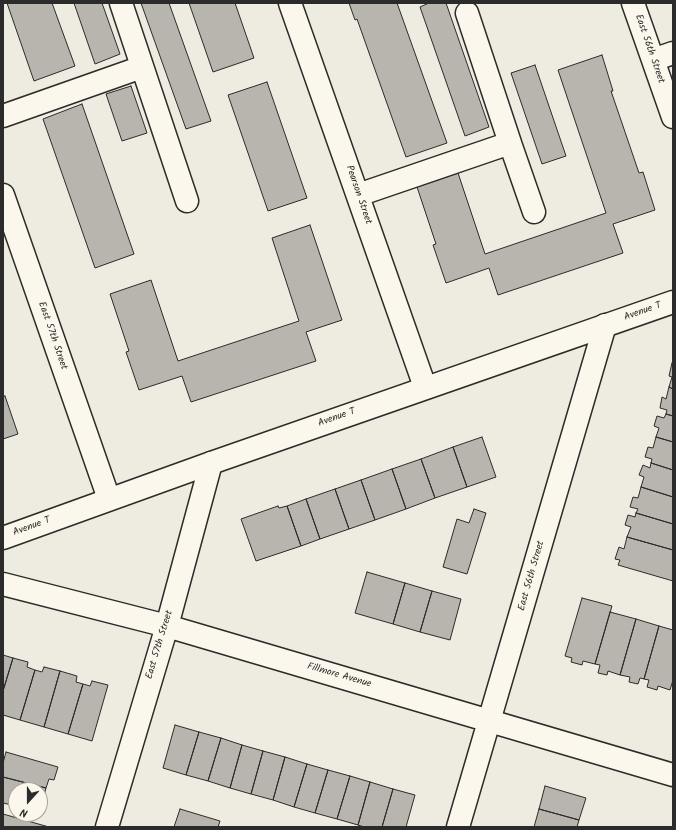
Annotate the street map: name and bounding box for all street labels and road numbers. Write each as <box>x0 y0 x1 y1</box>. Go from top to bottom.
street label: East 56th Street <box>632 13 666 85</box>
street label: Pearson Street <box>342 164 374 226</box>
street label: East 57th Street <box>35 300 69 372</box>
street label: Avenue T <box>623 300 663 324</box>
street label: Avenue T <box>317 406 357 430</box>
street label: Avenue T <box>12 515 52 539</box>
street label: East 56th Street <box>516 540 548 612</box>
street label: East 57th Street <box>144 609 176 681</box>
street label: Fillmore Avenue <box>305 661 373 691</box>

